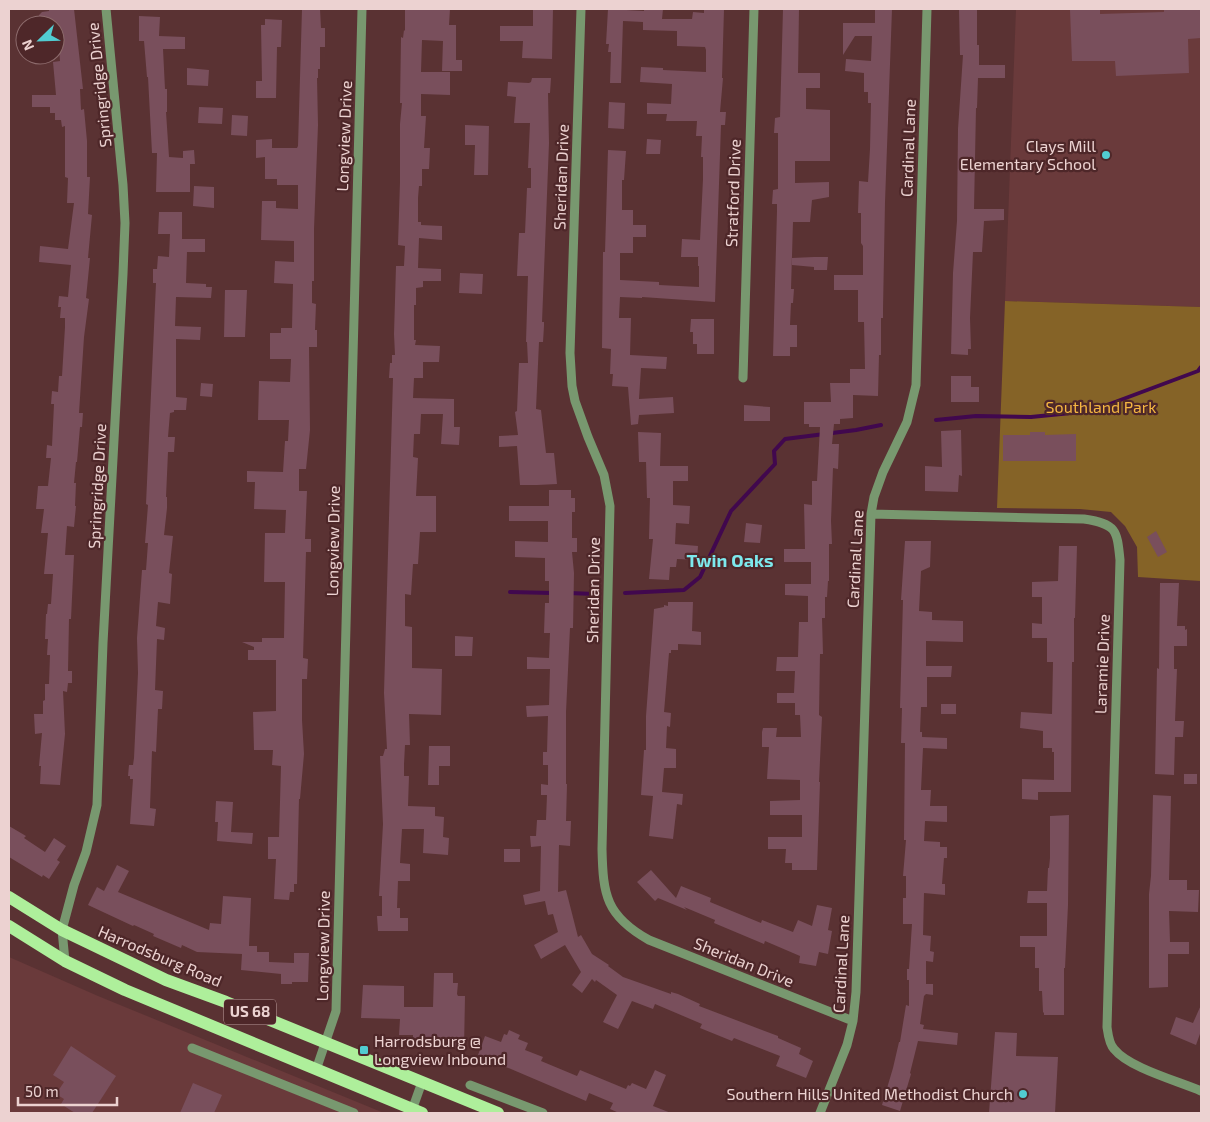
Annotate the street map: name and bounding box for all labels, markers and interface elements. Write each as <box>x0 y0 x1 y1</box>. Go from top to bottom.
north arrow <box>15 15 65 65</box>
street label: Springridge Drive <box>82 22 115 148</box>
text: N <box>18 37 37 53</box>
street label: Longview Drive <box>332 80 355 192</box>
street label: Cardinal Lane <box>896 99 919 197</box>
street label: Sheridan Drive <box>549 124 572 230</box>
place label: Clays Mill Elementary School <box>960 136 1096 173</box>
street label: Stratford Drive <box>721 139 744 247</box>
marker: Clays Mill Elementary School <box>1100 149 1112 161</box>
park label: Southland Park <box>1046 397 1156 416</box>
street label: Springridge Drive <box>84 423 109 549</box>
street label: Longview Drive <box>322 485 343 597</box>
street label: Cardinal Lane <box>842 509 867 609</box>
street label: Sheridan Drive <box>582 537 603 643</box>
district label: Twin Oaks <box>686 549 774 571</box>
street label: Laramie Drive <box>1090 614 1113 714</box>
street label: Longview Drive <box>312 890 333 1002</box>
street label: Cardinal Lane <box>828 914 853 1014</box>
street label: Harrodsburg Road <box>96 921 225 990</box>
street label: Sheridan Drive <box>691 933 797 990</box>
road number: US 68 <box>224 1000 276 1024</box>
place label: Harrodsburg @ Longview Inbound <box>374 1031 506 1068</box>
marker: Harrodsburg @ Longview Inbound <box>358 1044 370 1056</box>
scale bar <box>18 1074 116 1106</box>
text: 50 m <box>25 1082 59 1100</box>
place label: Southern Hills United Methodist Church <box>726 1084 1013 1103</box>
marker: Southern Hills United Methodist Church <box>1017 1088 1029 1100</box>

